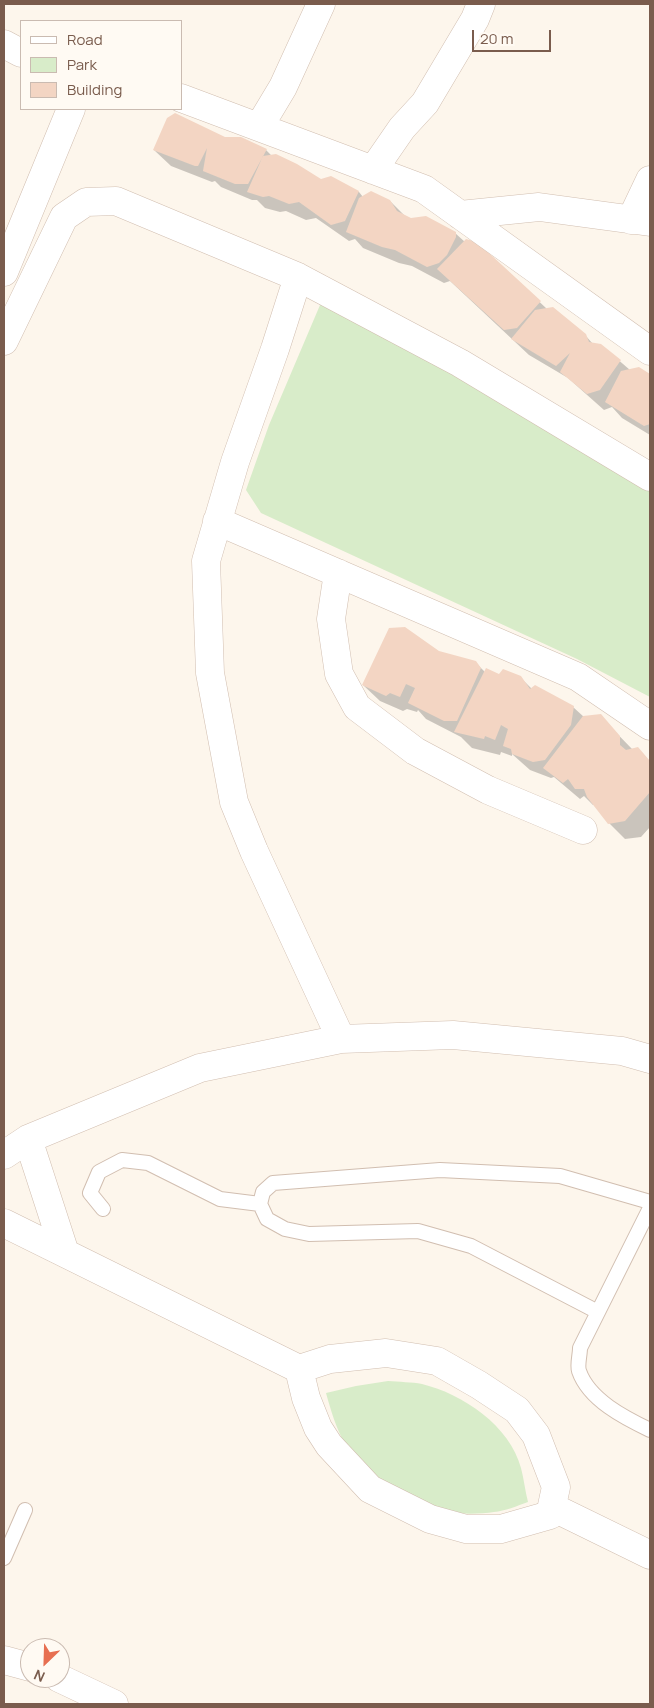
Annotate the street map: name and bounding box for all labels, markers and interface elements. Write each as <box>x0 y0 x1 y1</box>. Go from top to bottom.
legend <box>20 20 182 110</box>
scale bar <box>474 20 553 52</box>
text: 20 m <box>480 28 513 49</box>
text: Road <box>67 29 103 50</box>
text: Park <box>67 54 97 75</box>
text: Building <box>67 79 122 100</box>
north arrow <box>20 1638 70 1688</box>
text: N <box>31 1666 48 1687</box>

